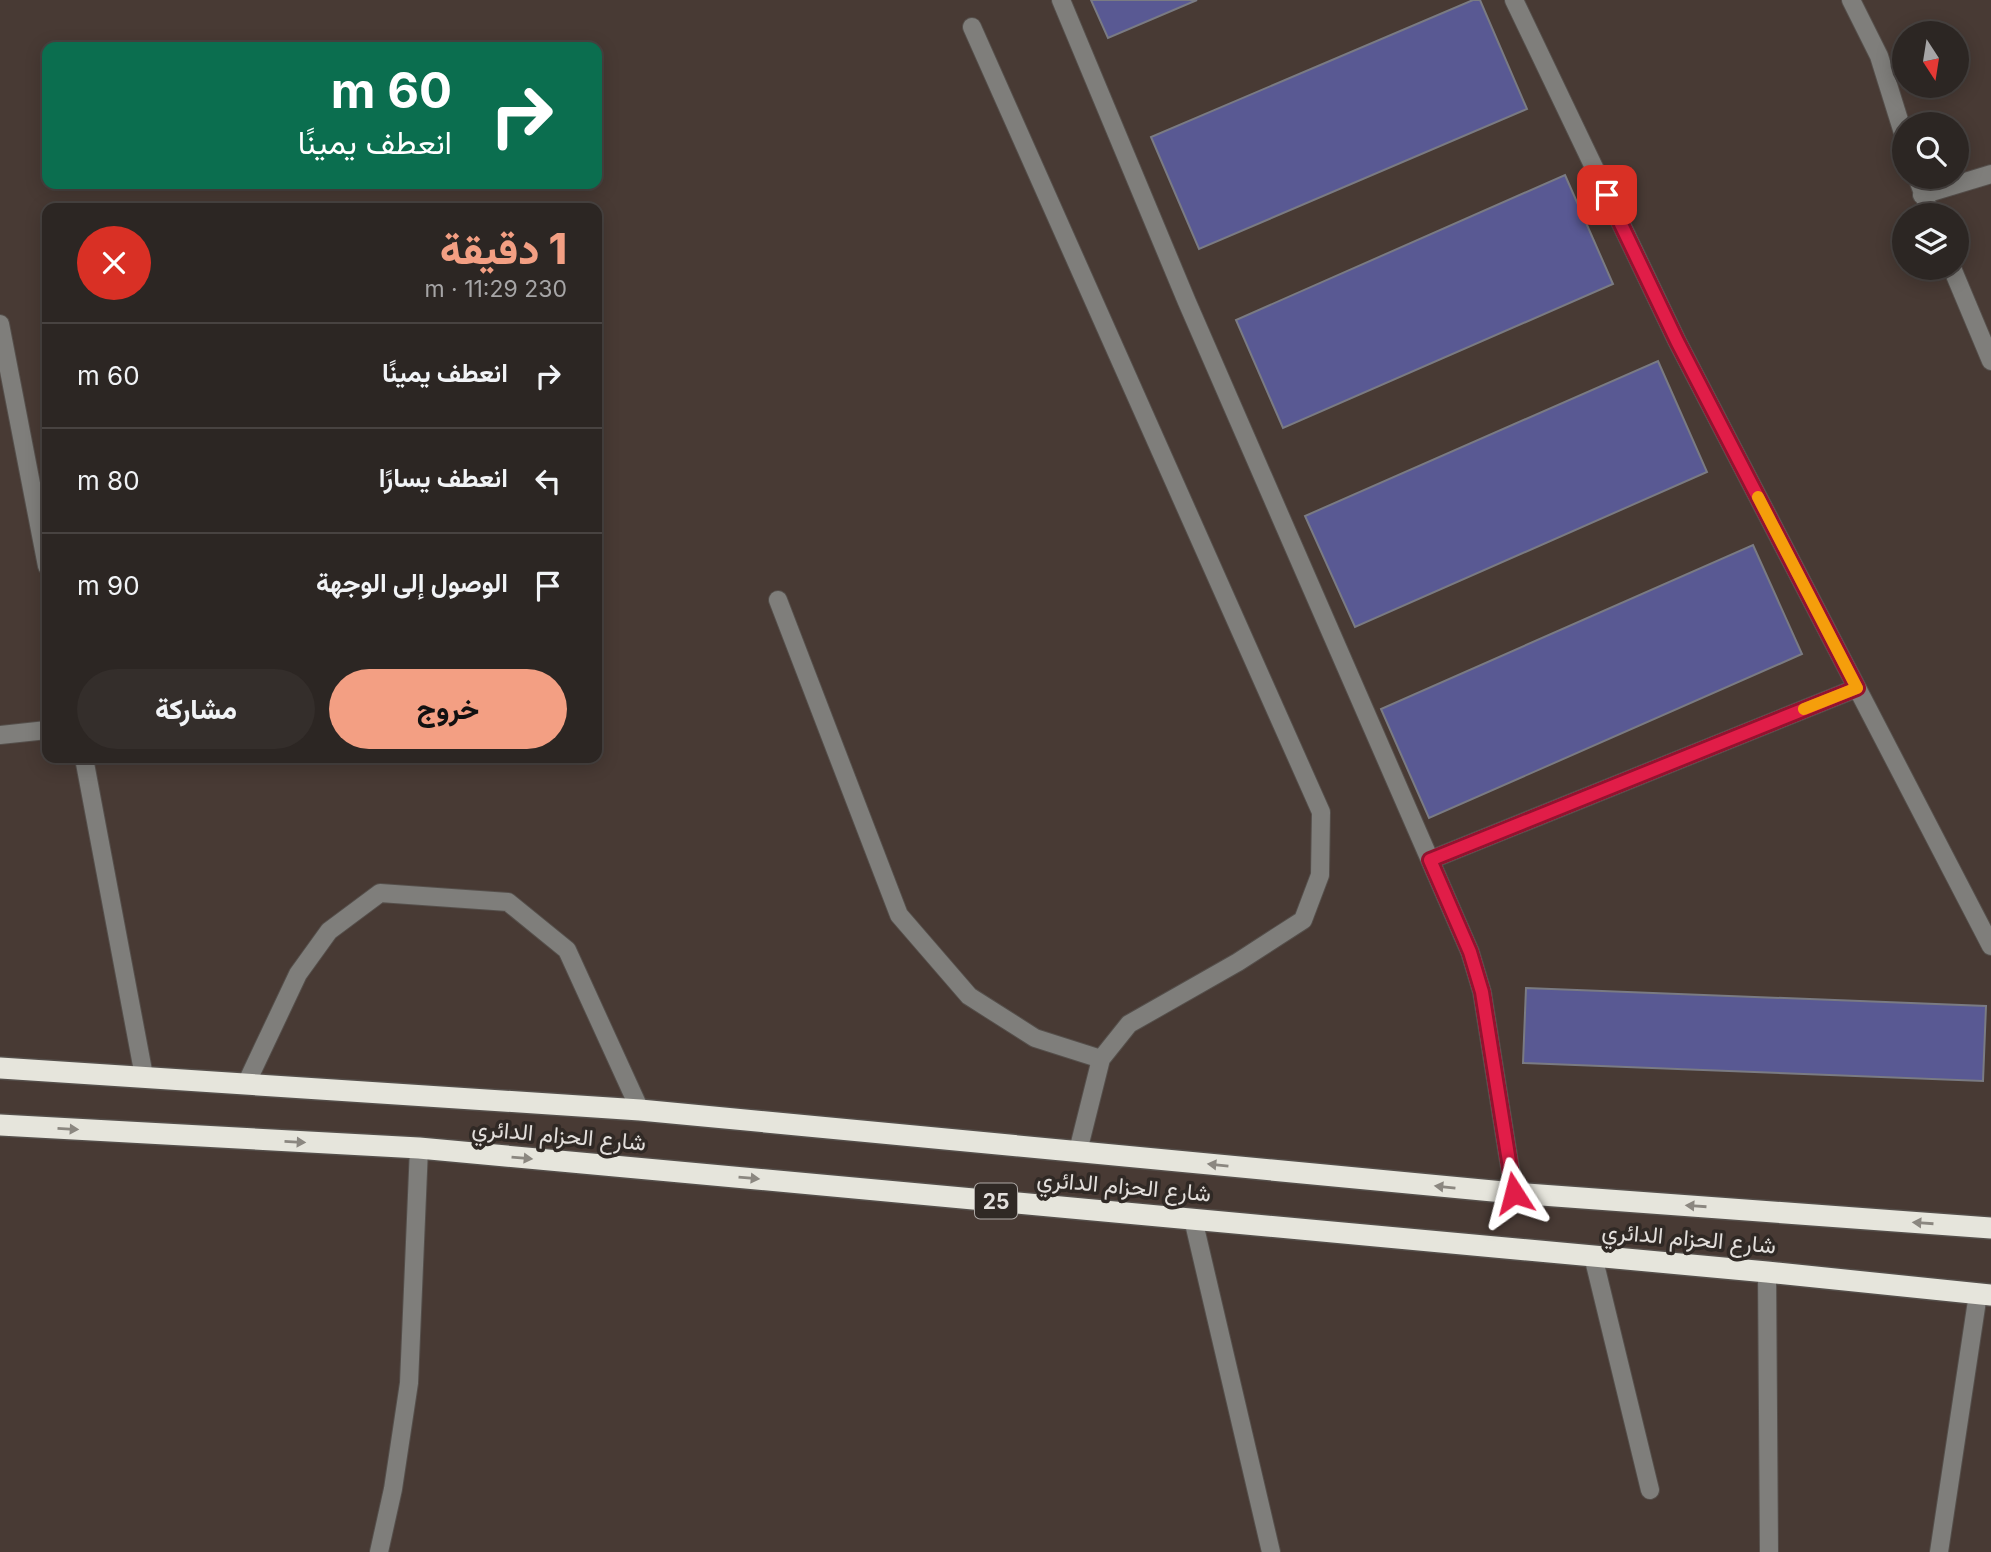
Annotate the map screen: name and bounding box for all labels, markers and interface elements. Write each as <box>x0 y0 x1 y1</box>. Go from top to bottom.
north arrow <box>1892 21 1969 98</box>
map controls <box>1892 21 1969 280</box>
text: 60 m <box>331 61 452 120</box>
icon: right <box>476 70 567 161</box>
button: search <box>1892 112 1969 189</box>
text: انعطف يمينًا <box>298 123 452 162</box>
pin <box>1577 165 1637 225</box>
icon: arrive <box>1588 176 1626 214</box>
button: layers <box>1892 203 1969 280</box>
text: 1 دقيقة <box>440 223 567 274</box>
button: close <box>77 226 151 300</box>
text: 230 m · 11:29 <box>424 275 567 303</box>
text: انعطف يمينًا <box>382 357 508 388</box>
icon: right <box>529 357 567 395</box>
text: 60 m <box>77 360 140 391</box>
text: انعطف يسارًا <box>379 462 508 493</box>
icon: left <box>529 462 567 500</box>
text: 80 m <box>77 465 140 496</box>
text: الوصول إلى الوجهة <box>316 567 508 598</box>
icon: arrive <box>529 567 567 605</box>
text: 90 m <box>77 570 140 601</box>
button: مشاركة <box>77 669 315 749</box>
button: خروج <box>329 669 567 749</box>
street label: شارع الحزام الدائري <box>470 1113 647 1162</box>
one-way arrow <box>57 1124 79 1135</box>
one-way arrow <box>285 1136 307 1147</box>
one-way arrow <box>511 1153 533 1164</box>
position arrow <box>1477 1156 1551 1230</box>
one-way arrow <box>1207 1159 1229 1170</box>
street label: شارع الحزام الدائري <box>1035 1164 1212 1213</box>
one-way arrow <box>738 1173 760 1184</box>
one-way arrow <box>1434 1181 1456 1192</box>
road number: 25 <box>975 1184 1017 1218</box>
one-way arrow <box>1685 1201 1707 1212</box>
street label: شارع الحزام الدائري <box>1600 1216 1777 1265</box>
one-way arrow <box>1912 1217 1934 1228</box>

